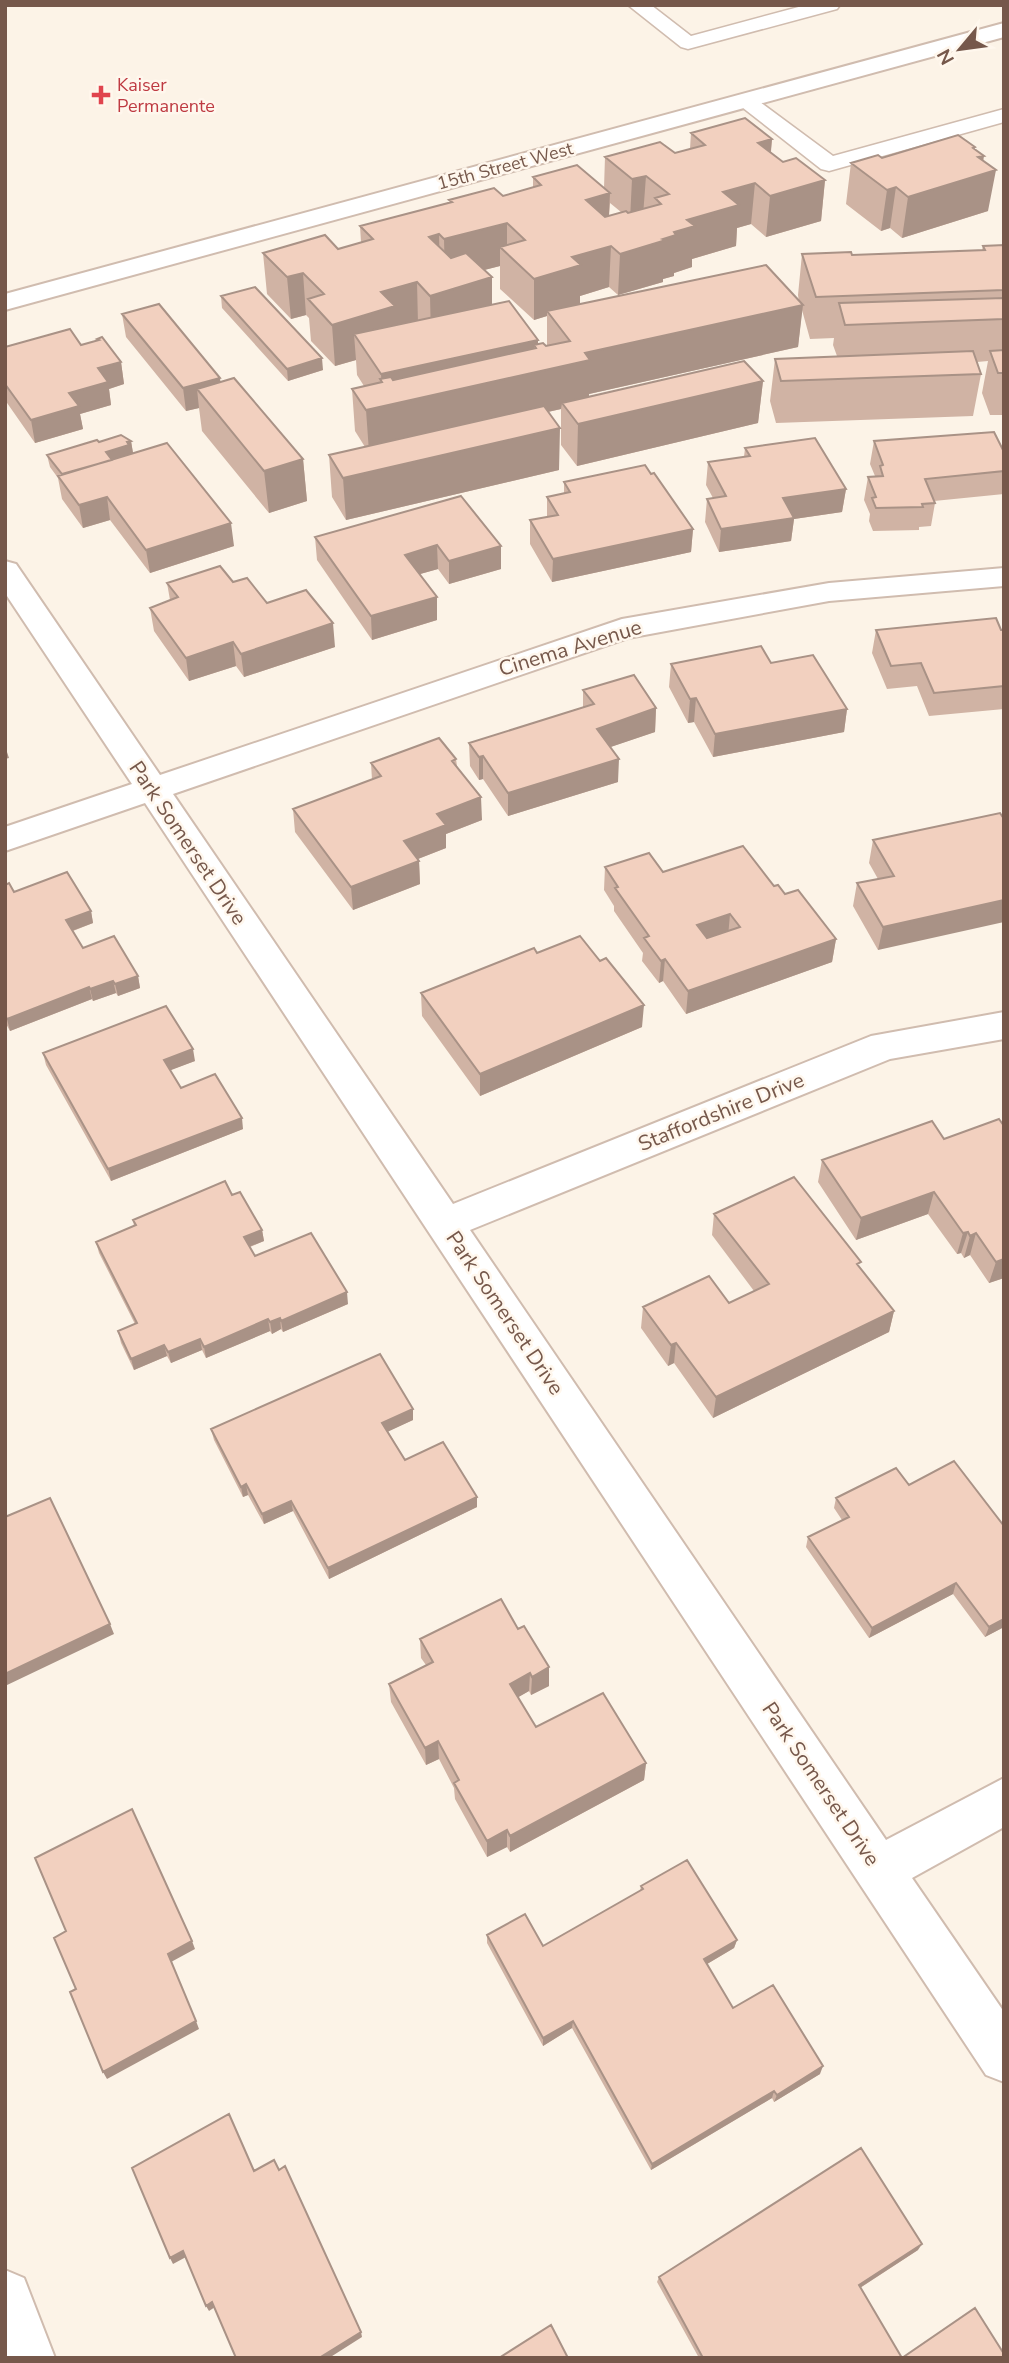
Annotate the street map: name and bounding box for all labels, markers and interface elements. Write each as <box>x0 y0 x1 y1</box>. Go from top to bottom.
north arrow <box>925 14 995 84</box>
text: N <box>931 44 961 69</box>
place label: Kaiser Permanente <box>117 73 215 118</box>
marker: Kaiser Permanente <box>91 85 111 105</box>
street label: 15th Street West <box>434 136 576 196</box>
street label: Cinema Avenue <box>495 613 645 683</box>
street label: Park Somerset Drive <box>123 755 253 931</box>
street label: Staffordshire Drive <box>634 1066 808 1158</box>
street label: Park Somerset Drive <box>440 1225 570 1401</box>
street label: Park Somerset Drive <box>756 1696 886 1872</box>

